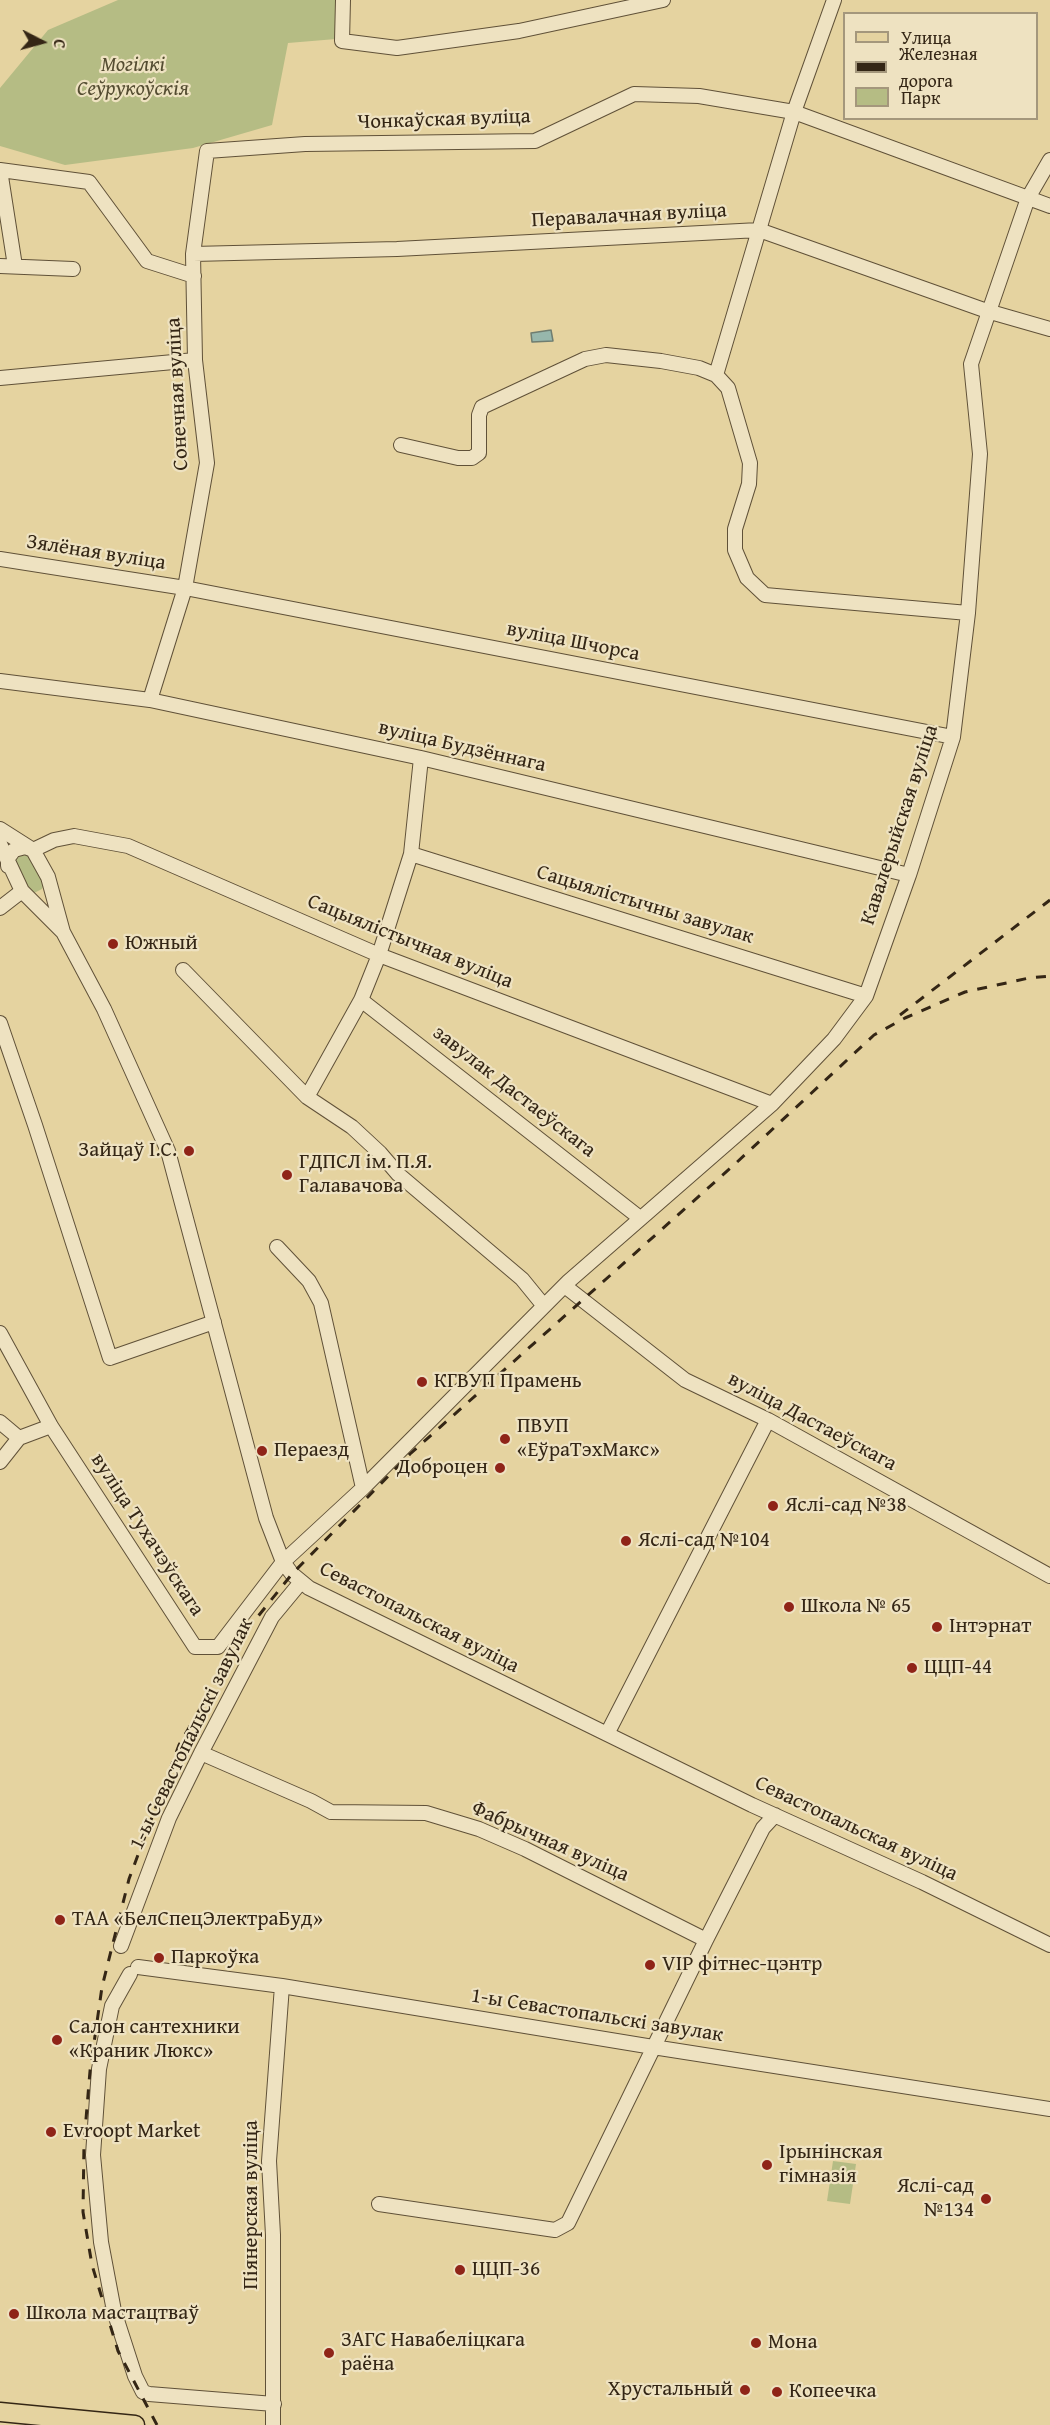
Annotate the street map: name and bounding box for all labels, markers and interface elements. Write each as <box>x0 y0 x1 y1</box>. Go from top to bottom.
north arrow <box>12 12 72 72</box>
legend <box>843 12 1038 120</box>
text: Улица <box>901 24 951 51</box>
text: С <box>47 38 72 50</box>
text: Железная дорога <box>899 40 978 94</box>
park label: Могілкі Сеўрукоўскія <box>77 53 189 103</box>
text: Парк <box>901 84 940 111</box>
street label: Чонкаўская вуліца <box>357 104 531 136</box>
street label: Перавалачная вуліца <box>531 198 727 234</box>
street label: Сонечная вуліца <box>161 317 195 471</box>
street label: Зялёная вуліца <box>25 530 167 576</box>
street label: вуліца Шчорса <box>504 617 642 667</box>
street label: вуліца Будзённага <box>376 715 548 779</box>
street label: Кавалерыйская вуліца <box>856 722 944 928</box>
street label: Сацыялістычны завулак <box>533 860 757 950</box>
street label: Сацыялістычная вуліца <box>304 889 516 995</box>
place label: Южный <box>125 931 198 957</box>
marker: Южный <box>106 937 120 951</box>
street label: завулак Дастаеўскага <box>428 1021 600 1163</box>
place label: Зайцаў І.С. <box>78 1138 177 1164</box>
marker: Зайцаў І.С. <box>182 1144 196 1158</box>
place label: ГДПСЛ ім. П.Я. Галавачова <box>299 1150 432 1200</box>
marker: ГДПСЛ ім. П.Я. Галавачова <box>280 1168 294 1182</box>
street label: вуліца Дастаеўскага <box>723 1367 901 1477</box>
place label: КГВУП Прамень <box>434 1369 582 1395</box>
marker: КГВУП Прамень <box>415 1375 429 1389</box>
place label: ПВУП «ЕўраТэхМакс» <box>517 1414 660 1464</box>
marker: ПВУП «ЕўраТэхМакс» <box>498 1432 512 1446</box>
place label: Пераезд <box>274 1438 349 1464</box>
marker: Пераезд <box>255 1444 269 1458</box>
street label: вуліца Тухачэўскага <box>85 1449 209 1621</box>
place label: Доброцен <box>397 1455 488 1481</box>
marker: Доброцен <box>493 1461 507 1475</box>
place label: Яслі-сад №38 <box>785 1493 907 1519</box>
marker: Яслі-сад №38 <box>766 1499 780 1513</box>
place label: Яслі-сад №104 <box>638 1528 770 1554</box>
marker: Яслі-сад №104 <box>619 1534 633 1548</box>
street label: Севастопальская вуліца <box>315 1557 523 1679</box>
place label: Школа № 65 <box>801 1594 911 1620</box>
marker: Школа № 65 <box>782 1600 796 1614</box>
street label: 1-ы Севастопальскі завулак <box>125 1614 259 1854</box>
place label: Інтэрнат <box>949 1614 1031 1640</box>
marker: Інтэрнат <box>930 1620 944 1634</box>
place label: ЦЦП-44 <box>924 1655 992 1681</box>
marker: ЦЦП-44 <box>905 1661 919 1675</box>
street label: Севастопальская вуліца <box>751 1771 961 1887</box>
street label: Фабрычная вуліца <box>467 1796 633 1888</box>
place label: ТАА «БелСпецЭлектраБуд» <box>72 1907 323 1933</box>
marker: ТАА «БелСпецЭлектраБуд» <box>53 1913 67 1927</box>
place label: Паркоўка <box>171 1945 259 1971</box>
marker: Паркоўка <box>152 1951 166 1965</box>
place label: VIP фітнес-цэнтр <box>662 1952 822 1978</box>
marker: VIP фітнес-цэнтр <box>643 1958 657 1972</box>
street label: 1-ы Севастопальскі завулак <box>469 1984 725 2048</box>
place label: Салон сантехники «Краник Люкс» <box>69 2015 240 2065</box>
marker: Салон сантехники «Краник Люкс» <box>50 2033 64 2047</box>
place label: Evroopt Market <box>63 2119 201 2145</box>
street label: Піянерская вуліца <box>239 2120 265 2290</box>
marker: Evroopt Market <box>44 2125 58 2139</box>
place label: Ірынінская гімназія <box>779 2140 883 2190</box>
marker: Ірынінская гімназія <box>760 2158 774 2172</box>
place label: Яслі-сад №134 <box>897 2174 974 2224</box>
marker: Яслі-сад №134 <box>979 2192 993 2206</box>
place label: ЦЦП-36 <box>472 2257 540 2283</box>
marker: ЦЦП-36 <box>453 2263 467 2277</box>
place label: Школа мастацтваў <box>26 2301 199 2327</box>
marker: Школа мастацтваў <box>7 2307 21 2321</box>
place label: ЗАГС Навабеліцкага раёна <box>341 2328 525 2378</box>
place label: Мона <box>768 2330 817 2356</box>
marker: Мона <box>749 2336 763 2350</box>
marker: ЗАГС Навабеліцкага раёна <box>322 2346 336 2360</box>
place label: Хрустальный <box>608 2377 733 2403</box>
place label: Копеечка <box>789 2379 876 2405</box>
marker: Хрустальный <box>738 2383 752 2397</box>
marker: Копеечка <box>770 2385 784 2399</box>

